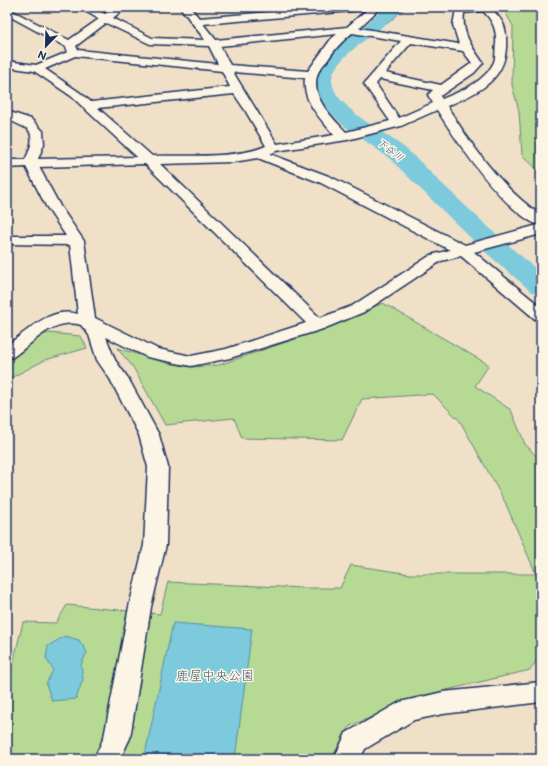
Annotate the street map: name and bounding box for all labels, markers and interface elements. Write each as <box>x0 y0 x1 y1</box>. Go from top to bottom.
north arrow <box>26 26 66 66</box>
text: N <box>36 47 49 62</box>
water label: 下谷川 <box>374 136 406 164</box>
park label: 鹿屋中央公園 <box>176 668 254 684</box>

